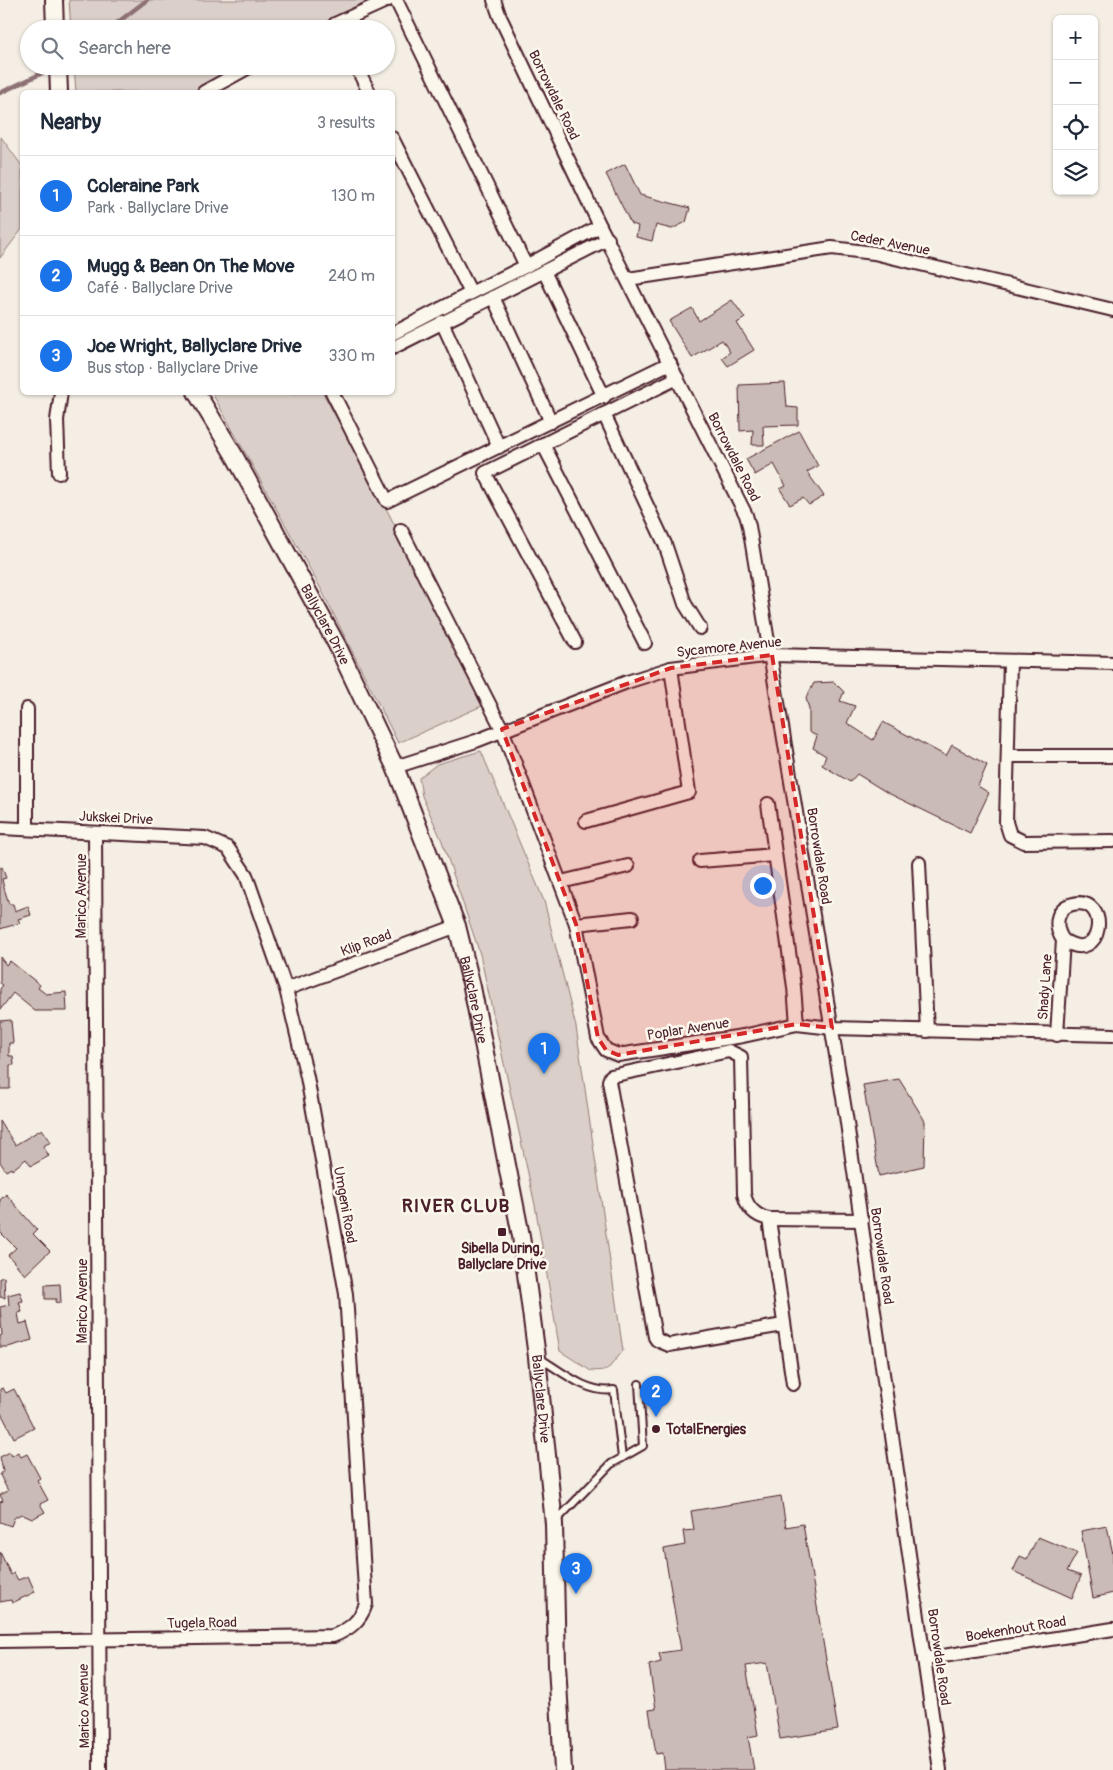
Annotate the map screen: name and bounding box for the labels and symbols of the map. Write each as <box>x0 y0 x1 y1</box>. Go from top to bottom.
street label: Borrowdale Road <box>525 47 583 143</box>
street label: Ceder Avenue <box>849 227 931 259</box>
street label: Borrowdale Road <box>704 410 764 504</box>
street label: Ballyclare Drive <box>297 581 354 667</box>
street label: Sycamore Avenue <box>676 633 782 661</box>
street label: Borrowdale Road <box>803 806 835 906</box>
street label: Jukskei Drive <box>79 808 153 828</box>
street label: Marico Avenue <box>73 854 90 938</box>
your location <box>750 873 776 899</box>
street label: Klip Road <box>338 926 394 960</box>
street label: Shady Lane <box>1034 953 1056 1020</box>
street label: Ballyclare Drive <box>456 954 491 1045</box>
street label: Poplar Avenue <box>646 1014 730 1044</box>
pin: 1 <box>528 1033 560 1074</box>
street label: Umgeni Road <box>330 1165 360 1245</box>
district label: RIVER CLUB <box>402 1194 510 1218</box>
street label: Borrowdale Road <box>867 1206 897 1306</box>
marker: Sibella During, Ballyclare Drive <box>496 1226 508 1238</box>
place label: Sibella During, Ballyclare Drive <box>458 1240 547 1273</box>
street label: Marico Avenue <box>74 1259 91 1343</box>
street label: Ballyclare Drive <box>528 1354 554 1444</box>
pin: 2 <box>640 1376 672 1417</box>
place label: TotalEnergies <box>665 1421 747 1438</box>
marker: TotalEnergies <box>650 1423 662 1435</box>
pin: 3 <box>560 1553 592 1594</box>
street label: Borrowdale Road <box>924 1607 954 1707</box>
street label: Boekenhout Road <box>965 1613 1068 1645</box>
street label: Tugela Road <box>167 1614 237 1632</box>
street label: Marico Avenue <box>75 1663 93 1749</box>

